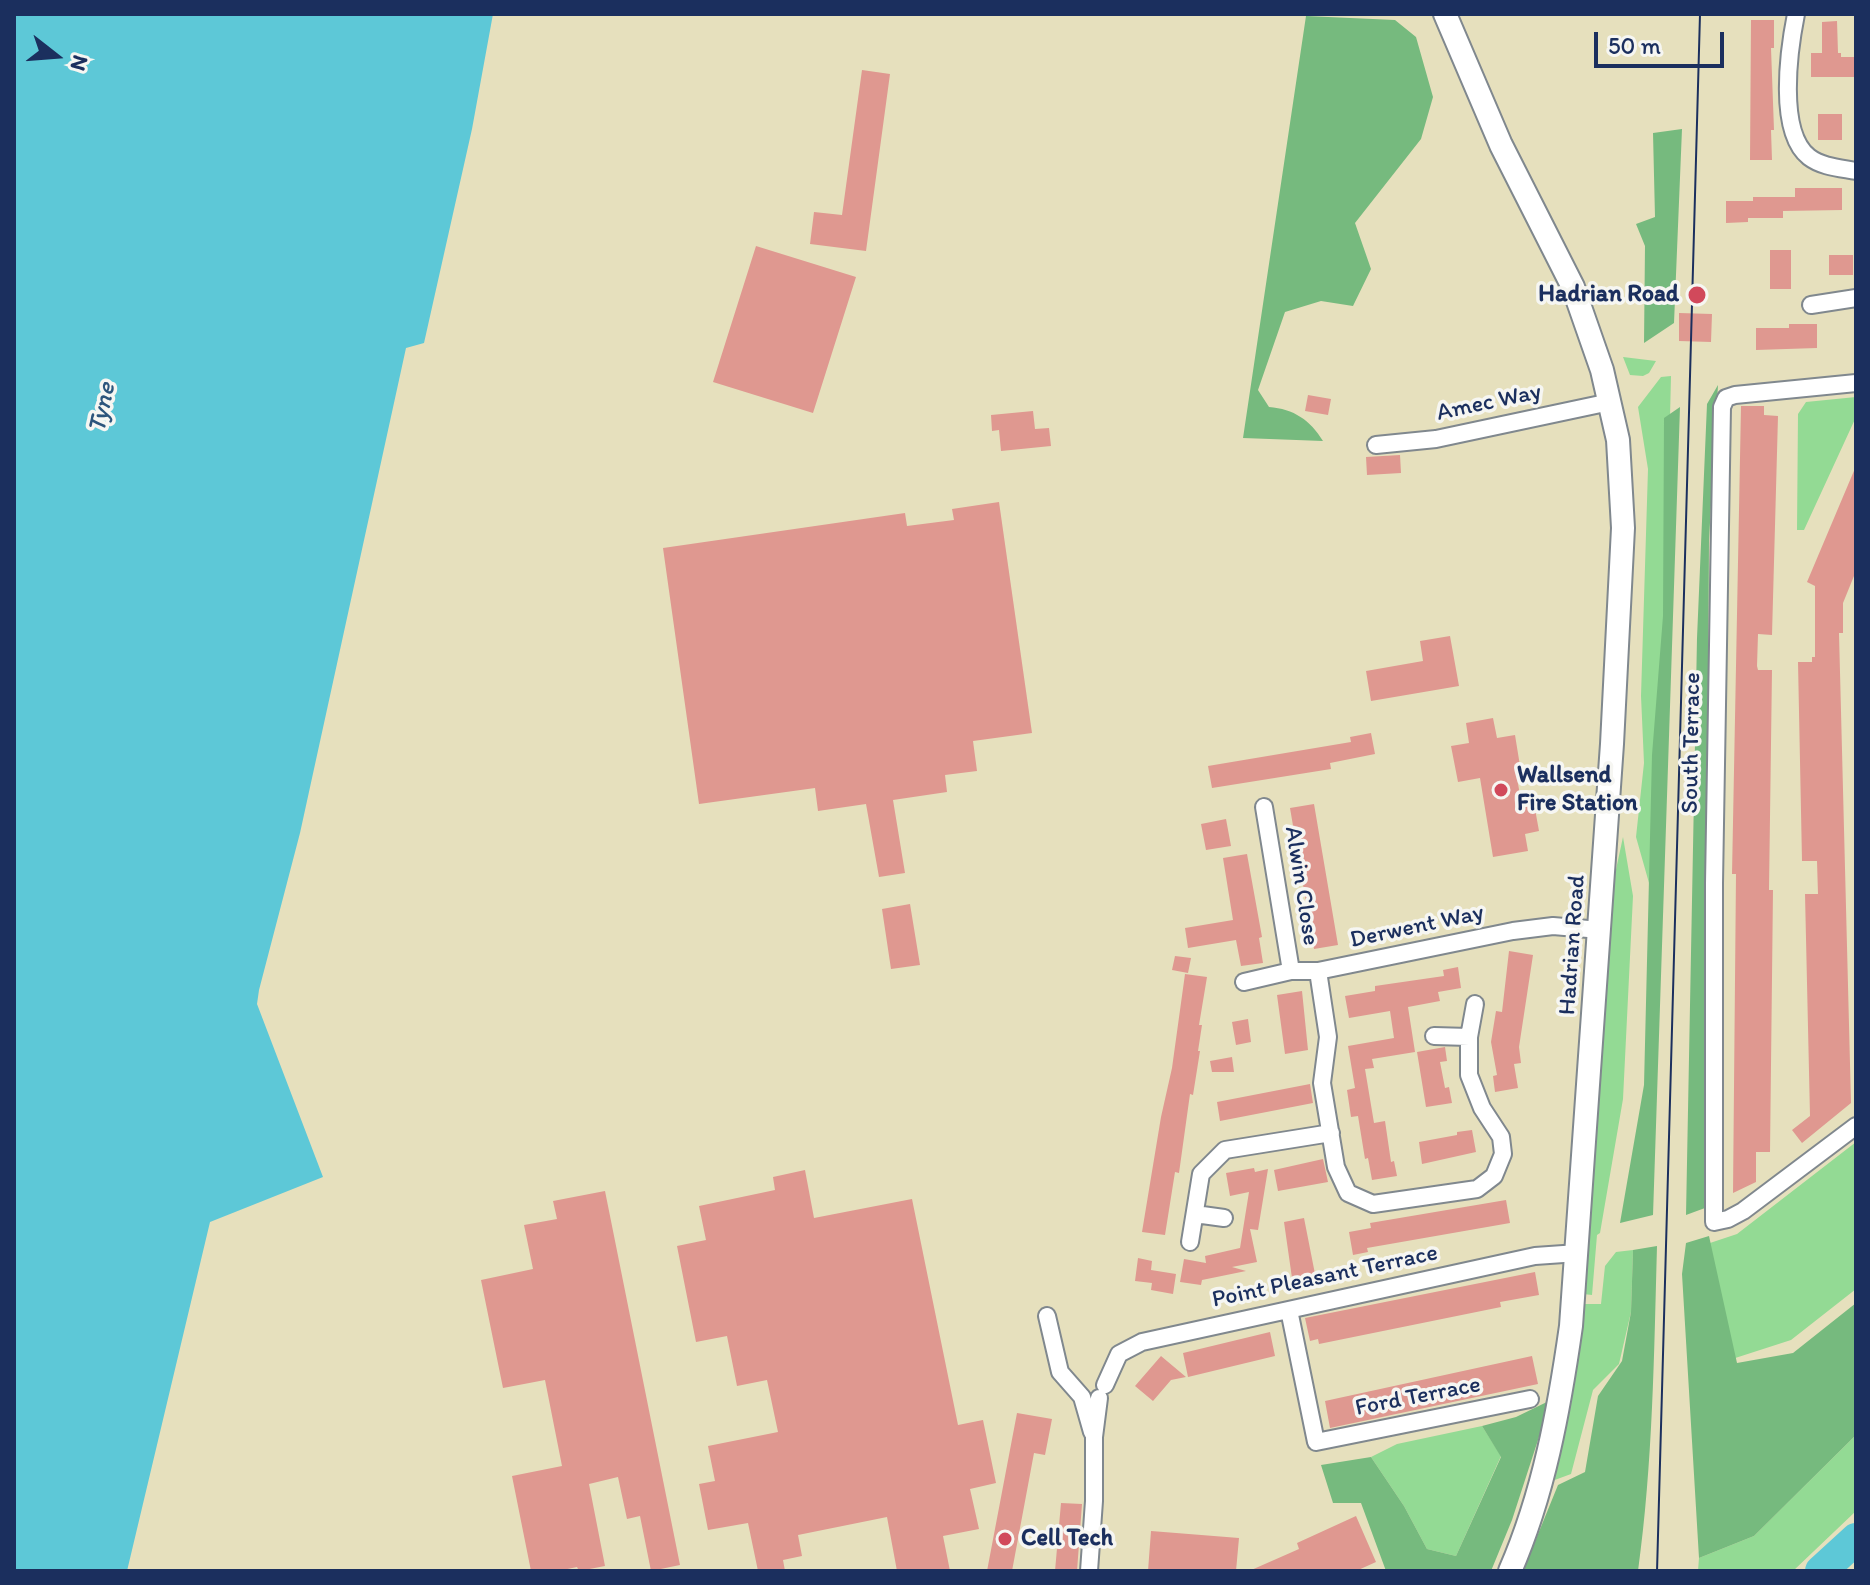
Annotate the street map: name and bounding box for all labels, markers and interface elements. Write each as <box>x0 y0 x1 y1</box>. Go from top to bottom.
north arrow <box>16 16 96 96</box>
scale bar <box>1598 16 1728 66</box>
text: 50 m <box>1608 31 1661 60</box>
text: N <box>64 52 95 74</box>
place label: Hadrian Road <box>1538 281 1679 309</box>
marker: Hadrian Road <box>1686 284 1708 306</box>
street label: Amec Way <box>1434 378 1544 428</box>
water label: Tyne <box>83 380 123 436</box>
street label: South Terrace <box>1676 672 1708 814</box>
place label: Wallsend Fire Station <box>1517 762 1638 818</box>
marker: Wallsend Fire Station <box>1492 781 1510 799</box>
street label: Alwin Close <box>1277 824 1325 948</box>
street label: Hadrian Road <box>1554 874 1592 1016</box>
street label: Derwent Way <box>1348 899 1486 955</box>
street label: Point Pleasant Terrace <box>1210 1239 1440 1315</box>
street label: Ford Terrace <box>1353 1371 1483 1423</box>
place label: Cell Tech <box>1021 1525 1113 1553</box>
marker: Cell Tech <box>996 1530 1014 1548</box>

